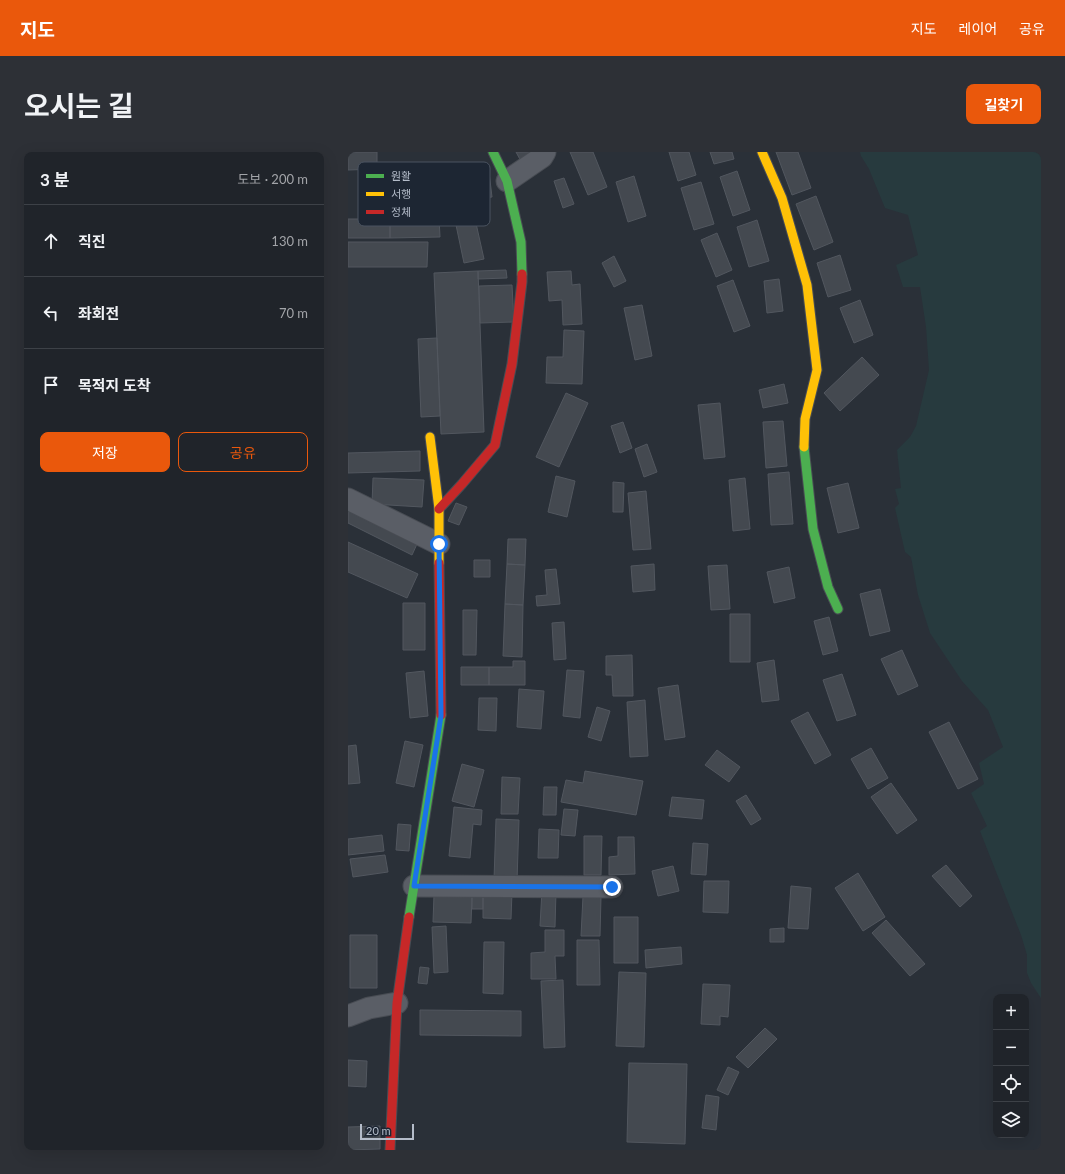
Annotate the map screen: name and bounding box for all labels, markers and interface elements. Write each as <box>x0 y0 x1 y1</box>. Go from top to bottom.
text: 지도 <box>20 18 55 41</box>
text: 지도 <box>911 20 937 37</box>
text: 레이어 <box>959 20 997 37</box>
text: 공유 <box>1019 20 1045 37</box>
button: 길찾기 <box>966 84 1041 124</box>
text: 오시는 길 <box>24 88 134 122</box>
legend <box>358 162 490 226</box>
text: 3 분 <box>40 169 70 190</box>
text: 원활 <box>391 169 411 182</box>
text: 도보 · 200 m <box>237 171 308 187</box>
text: 서행 <box>391 187 411 200</box>
text: 정체 <box>391 205 411 218</box>
icon: ahead <box>40 230 62 252</box>
text: 직진 <box>78 232 106 250</box>
text: 130 m <box>271 233 308 249</box>
icon: left <box>40 302 62 324</box>
text: 좌회전 <box>78 304 119 322</box>
text: 70 m <box>279 305 308 321</box>
icon: arrive <box>40 374 62 396</box>
text: 목적지 도착 <box>78 376 151 394</box>
button: 저장 <box>40 432 170 472</box>
button: 공유 <box>178 432 308 472</box>
route start <box>430 535 448 553</box>
route end <box>603 878 621 896</box>
map controls <box>993 994 1029 1138</box>
button: + <box>993 994 1029 1030</box>
button: − <box>993 1030 1029 1066</box>
button: locate <box>993 1066 1029 1102</box>
button: layers <box>993 1102 1029 1138</box>
scale bar <box>360 1122 414 1141</box>
text: 20 m <box>366 1124 391 1137</box>

